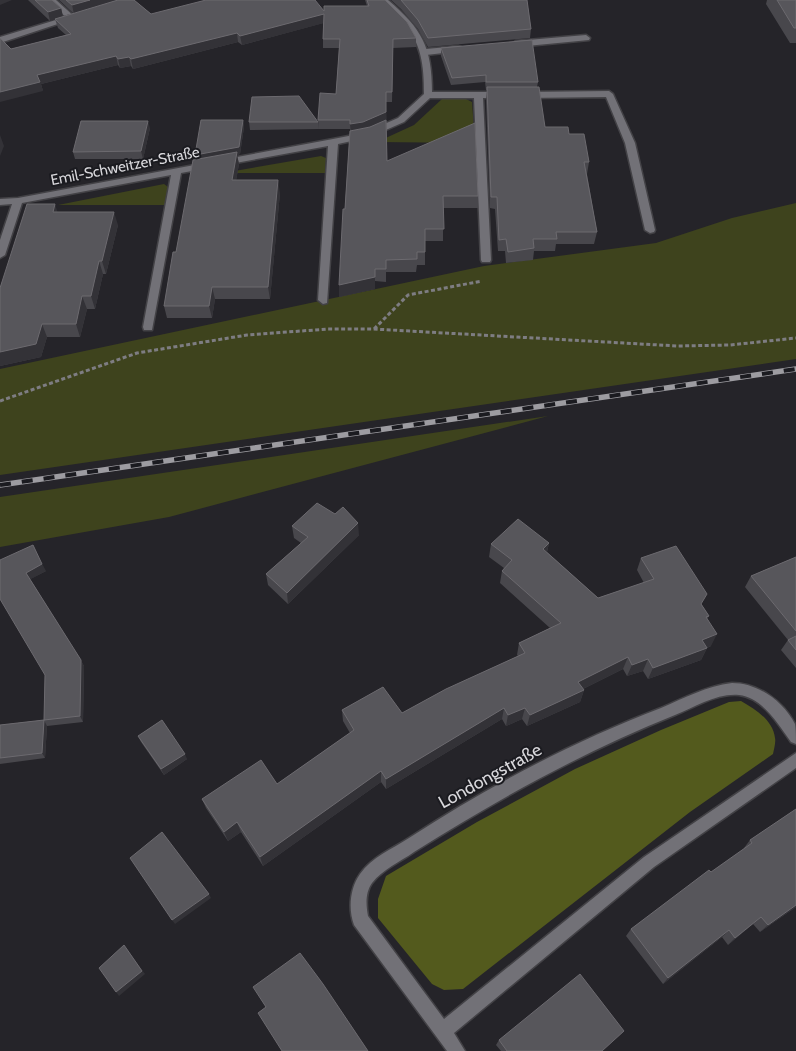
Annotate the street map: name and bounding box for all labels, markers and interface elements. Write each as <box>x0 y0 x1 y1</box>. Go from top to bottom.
street label: Emil-Schweitzer-Straße <box>49 143 201 189</box>
street label: Londongstraße <box>434 739 546 813</box>

